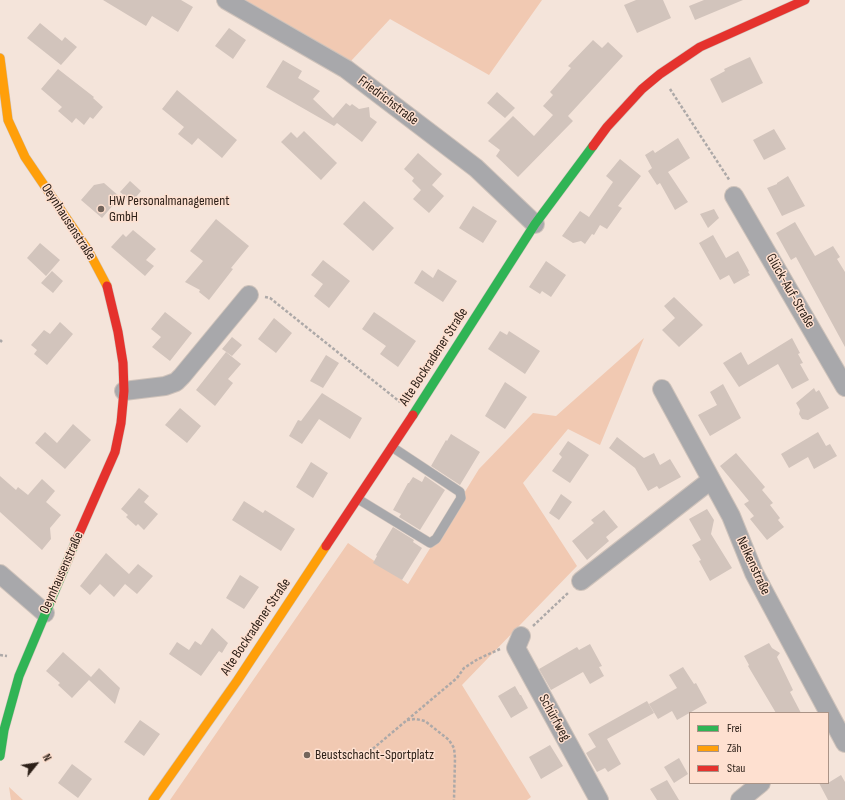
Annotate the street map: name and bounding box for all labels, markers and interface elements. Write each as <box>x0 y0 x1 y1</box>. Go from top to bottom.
street label: Friedrichstraße <box>354 73 422 129</box>
street label: Oeynhausenstraße <box>37 181 99 263</box>
place label: HW Personalmanagement GmbH <box>109 193 230 226</box>
marker: HW Personalmanagement GmbH <box>96 204 106 214</box>
street label: Glück-Auf-Straße <box>762 251 818 331</box>
street label: Alte Bockradener Straße <box>396 305 472 409</box>
street label: Oeynhausenstraße <box>36 530 88 616</box>
street label: Nelkenstraße <box>732 534 774 598</box>
street label: Alte Bockradener Straße <box>217 575 295 679</box>
street label: Schürfweg <box>534 692 574 744</box>
legend <box>689 712 829 784</box>
text: Frei <box>727 721 742 736</box>
text: Zäh <box>727 741 742 756</box>
north arrow <box>16 744 56 784</box>
place label: Beustschacht-Sportplatz <box>315 747 434 763</box>
marker: Beustschacht-Sportplatz <box>302 750 312 760</box>
text: N <box>40 752 54 764</box>
text: Stau <box>727 761 745 776</box>

